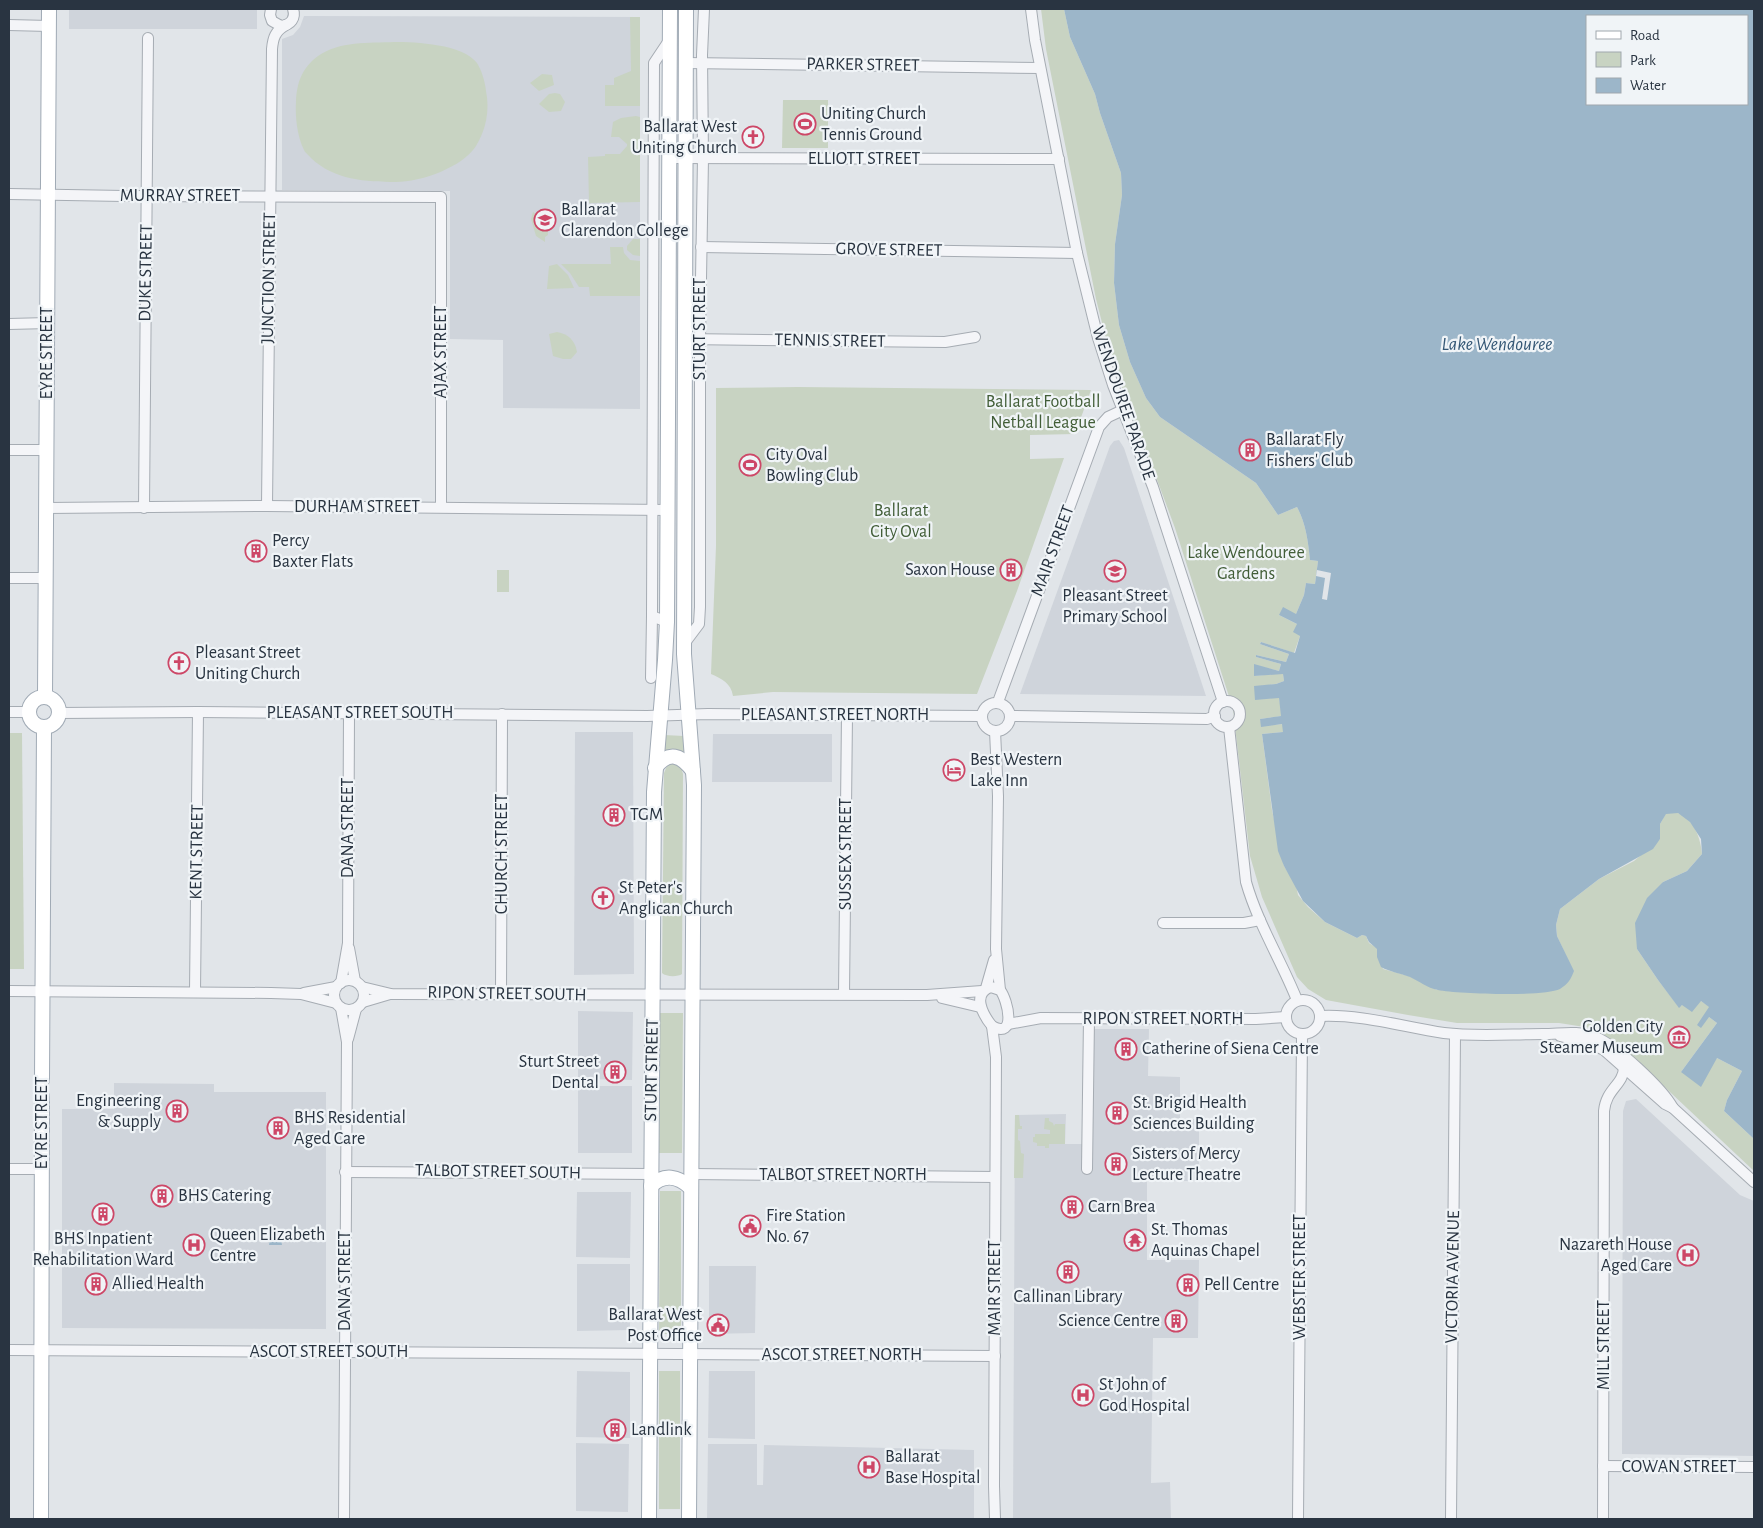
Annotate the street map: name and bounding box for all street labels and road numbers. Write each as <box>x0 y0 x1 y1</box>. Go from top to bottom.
street label: PARKER STREET <box>806 55 920 75</box>
street label: ELLIOTT STREET <box>808 150 921 168</box>
street label: MURRAY STREET <box>120 187 241 205</box>
street label: JUNCTION STREET <box>259 212 279 344</box>
street label: DUKE STREET <box>136 224 156 322</box>
street label: GROVE STREET <box>835 240 943 260</box>
street label: STURT STREET <box>691 278 709 380</box>
street label: AJAX STREET <box>432 305 450 399</box>
street label: EYRE STREET <box>38 306 56 400</box>
street label: WENDOUREE PARADE <box>1088 324 1158 482</box>
street label: TENNIS STREET <box>774 331 886 351</box>
street label: DURHAM STREET <box>294 498 420 516</box>
street label: MAIR STREET <box>1028 503 1078 599</box>
street label: PLEASANT STREET SOUTH <box>266 704 454 722</box>
street label: PLEASANT STREET NORTH <box>741 706 929 724</box>
street label: DANA STREET <box>339 778 357 878</box>
street label: CHURCH STREET <box>493 794 511 914</box>
street label: SUSSEX STREET <box>837 798 855 910</box>
street label: KENT STREET <box>187 804 207 900</box>
street label: RIPON STREET SOUTH <box>427 984 587 1004</box>
street label: RIPON STREET NORTH <box>1083 1010 1243 1028</box>
street label: STURT STREET <box>642 1018 662 1121</box>
street label: EYRE STREET <box>33 1076 51 1170</box>
street label: TALBOT STREET SOUTH <box>415 1162 581 1182</box>
street label: TALBOT STREET NORTH <box>759 1166 927 1184</box>
street label: VICTORIA AVENUE <box>1443 1210 1463 1344</box>
street label: WEBSTER STREET <box>1291 1214 1309 1340</box>
street label: DANA STREET <box>336 1231 354 1331</box>
street label: MAIR STREET <box>986 1240 1004 1336</box>
street label: MILL STREET <box>1595 1300 1613 1390</box>
street label: ASCOT STREET SOUTH <box>249 1343 409 1361</box>
street label: ASCOT STREET NORTH <box>762 1346 922 1364</box>
street label: COWAN STREET <box>1621 1458 1737 1476</box>

